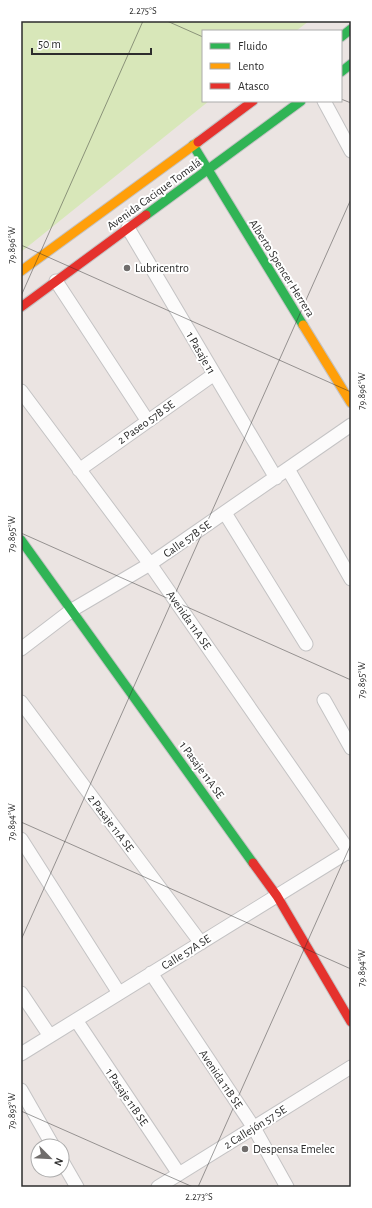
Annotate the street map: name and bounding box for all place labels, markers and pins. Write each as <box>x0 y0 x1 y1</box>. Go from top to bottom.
place label: Lubricentro <box>135 262 189 274</box>
marker: Lubricentro <box>122 263 132 273</box>
place label: Despensa Emelec <box>253 1143 335 1155</box>
marker: Despensa Emelec <box>240 1144 250 1154</box>

